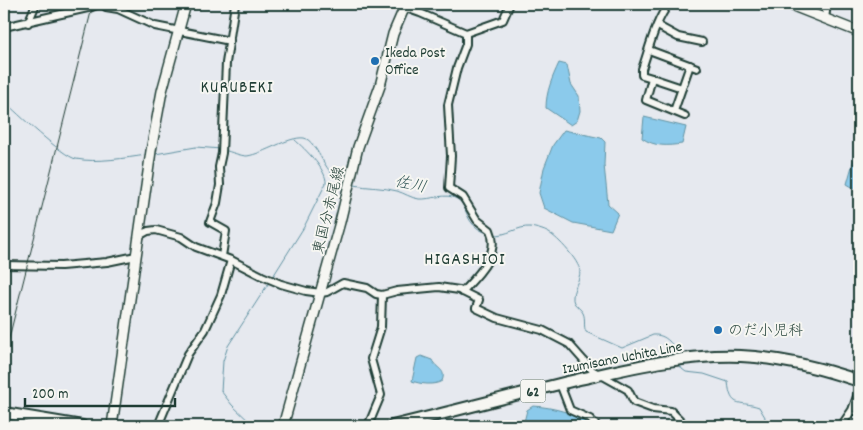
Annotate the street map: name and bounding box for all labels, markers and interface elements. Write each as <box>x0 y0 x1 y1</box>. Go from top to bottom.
place label: Ikeda Post Office <box>385 43 446 82</box>
marker: Ikeda Post Office <box>369 55 381 67</box>
district label: KURUBEKI <box>200 76 274 101</box>
street label: 東国分赤尾線 <box>308 164 352 257</box>
water label: 佐川 <box>392 171 429 200</box>
district label: HIGASHIOI <box>424 248 506 273</box>
place label: のだ小児科 <box>728 321 803 343</box>
marker: のだ小児科 <box>712 324 724 336</box>
street label: Izumisano Uchita Line <box>561 336 685 381</box>
scale bar <box>25 375 175 407</box>
road number: 62 <box>520 380 546 402</box>
text: 200 m <box>32 384 69 406</box>

